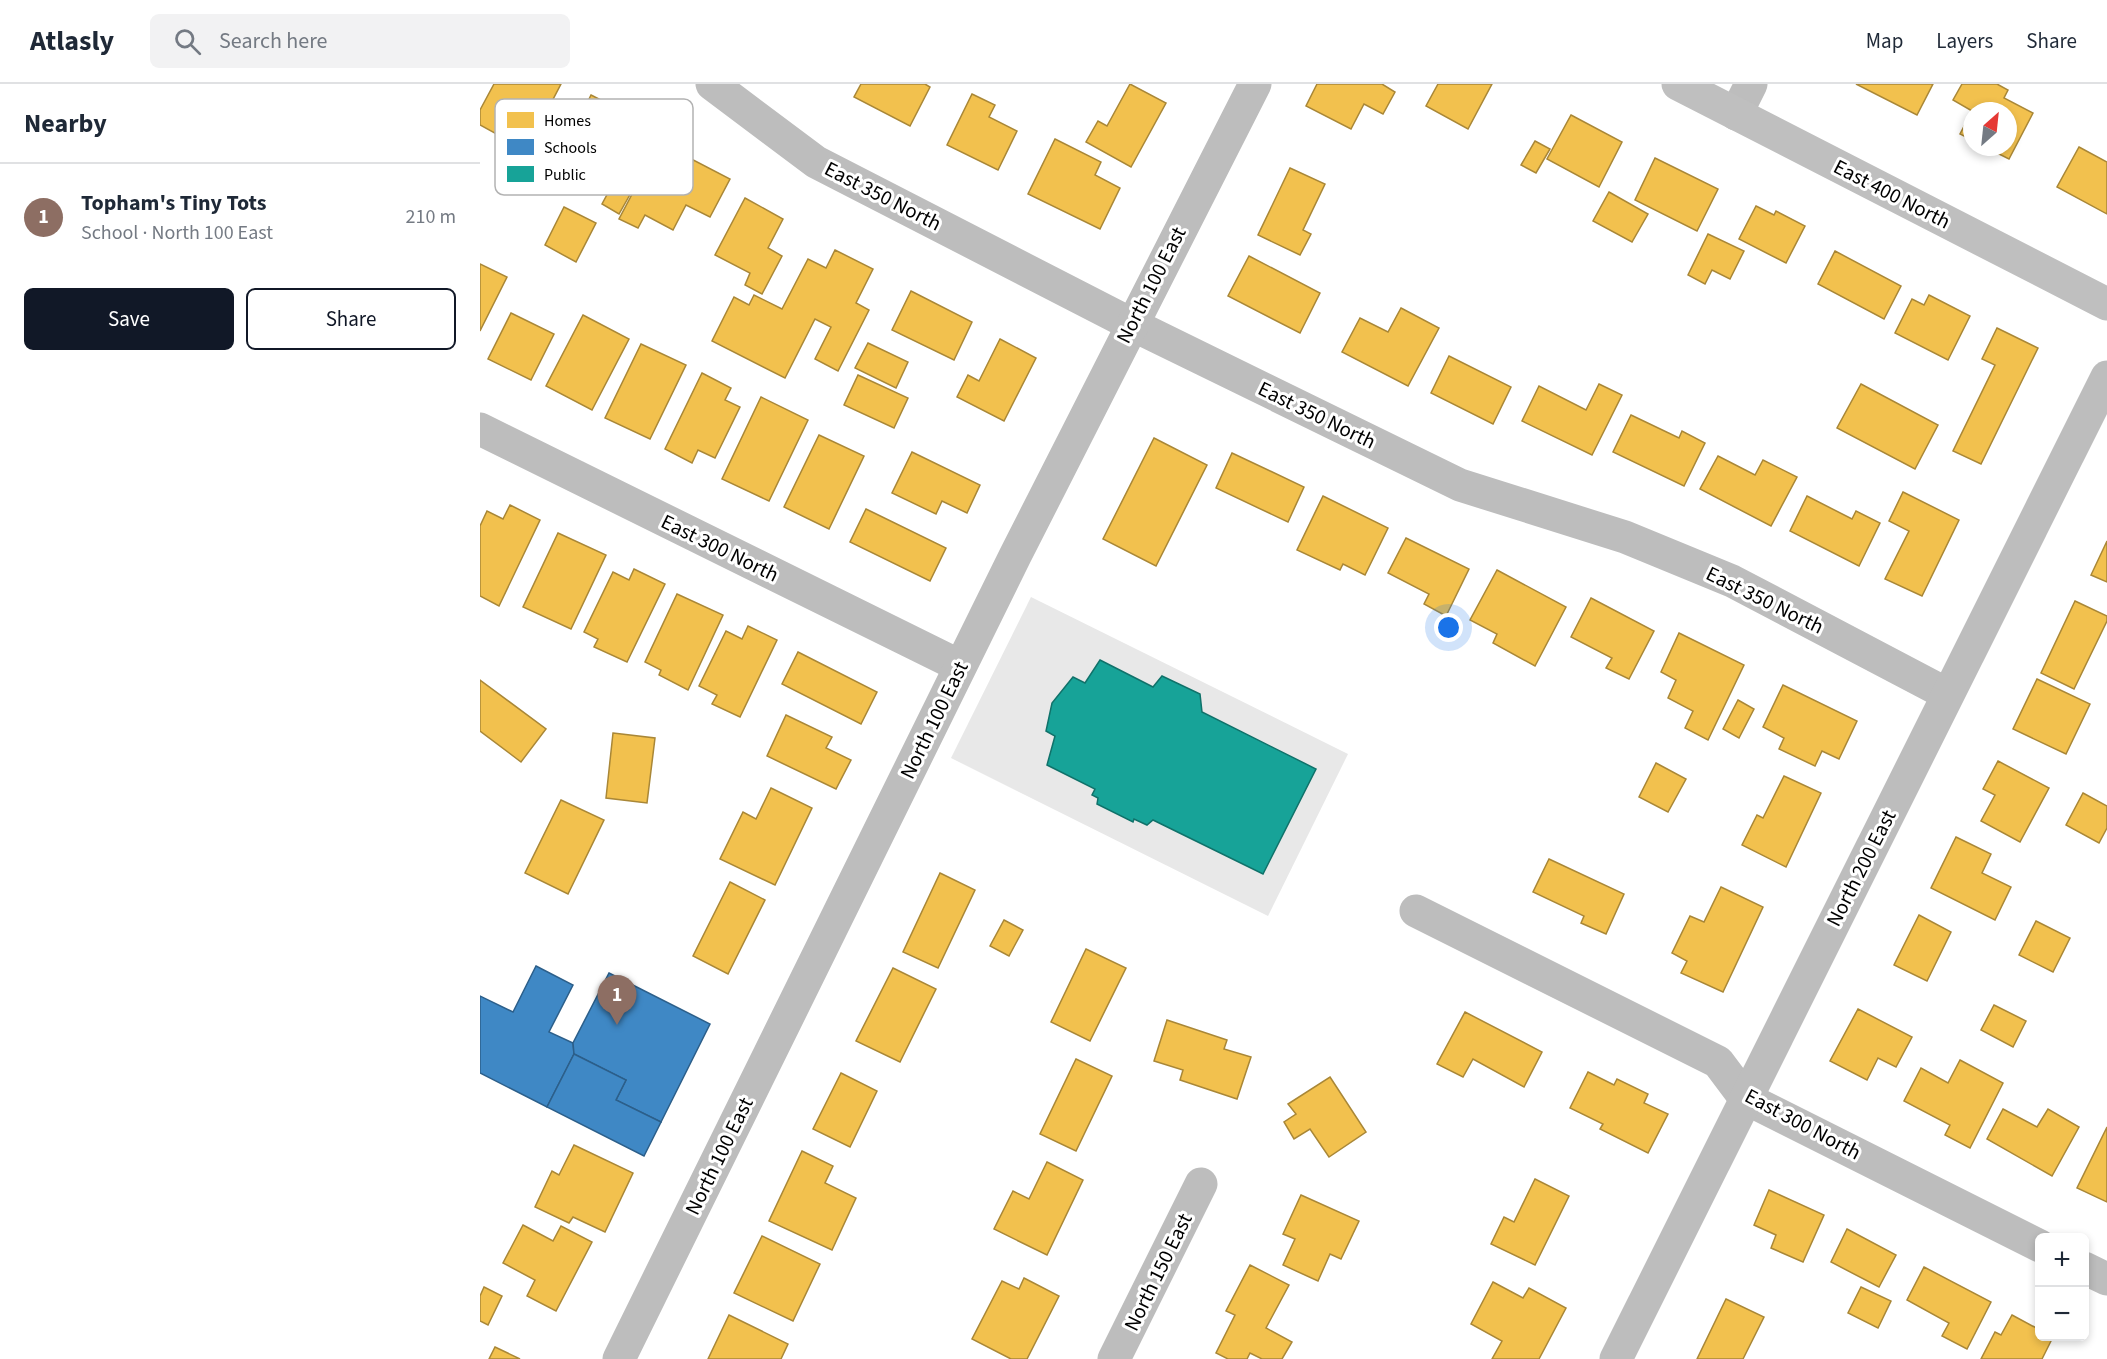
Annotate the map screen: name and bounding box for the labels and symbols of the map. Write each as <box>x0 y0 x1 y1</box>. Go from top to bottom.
legend <box>495 99 693 195</box>
north arrow <box>1963 102 2017 156</box>
text: Homes <box>544 110 591 132</box>
text: Schools <box>544 137 597 159</box>
street label: East 400 North <box>1828 152 1956 236</box>
street label: East 350 North <box>819 154 947 238</box>
text: Public <box>544 164 586 186</box>
street label: North 100 East <box>1109 221 1193 349</box>
street label: East 350 North <box>1253 374 1381 456</box>
street label: East 300 North <box>656 507 784 589</box>
street label: East 350 North <box>1701 559 1829 641</box>
your location <box>1434 613 1463 642</box>
street label: North 100 East <box>893 656 975 784</box>
street label: North 200 East <box>1819 804 1903 932</box>
pin: 1 <box>598 976 636 1025</box>
street label: East 300 North <box>1740 1081 1866 1167</box>
street label: North 100 East <box>678 1092 760 1220</box>
street label: North 150 East <box>1117 1208 1199 1336</box>

